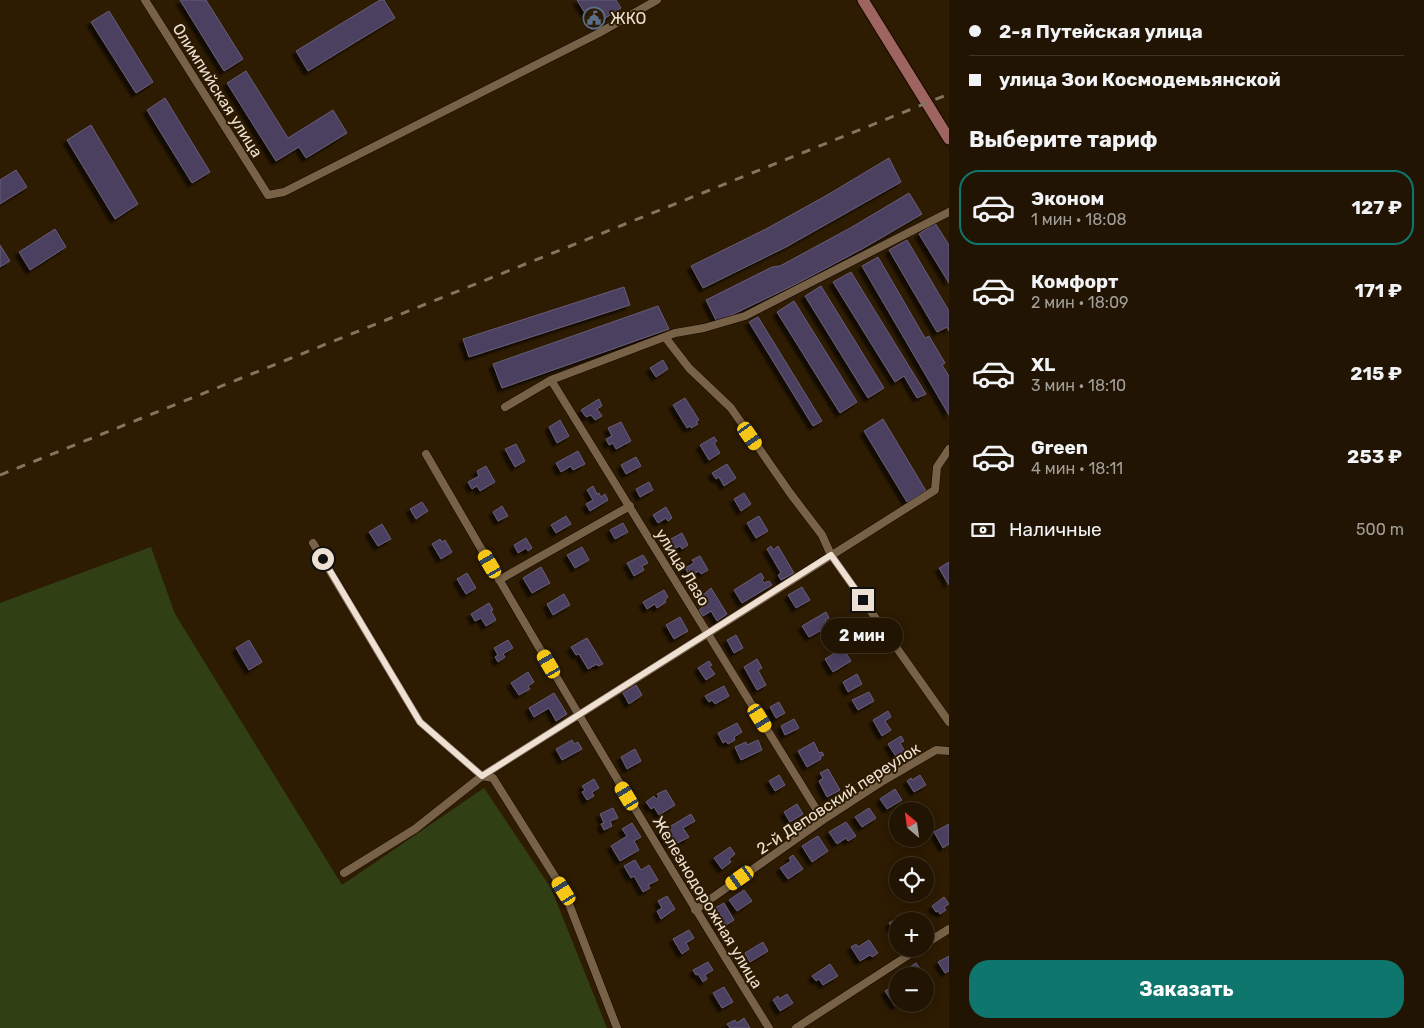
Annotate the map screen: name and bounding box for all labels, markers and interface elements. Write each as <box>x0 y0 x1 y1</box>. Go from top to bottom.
public building icon: ЖКО <box>582 6 606 30</box>
place label: ЖКО <box>610 9 646 28</box>
street label: Олимпийская улица <box>169 20 267 161</box>
text: 2-я Путейская улица <box>999 20 1203 43</box>
text: улица Зои Космодемьянской <box>999 68 1281 91</box>
text: Выберите тариф <box>969 126 1158 153</box>
icon: car <box>971 185 1016 230</box>
text: Эконом <box>1031 187 1104 210</box>
text: 127 ₽ <box>1352 196 1402 219</box>
text: 1 мин · 18:08 <box>1031 210 1127 229</box>
icon: car <box>971 268 1016 313</box>
text: Комфорт <box>1031 270 1118 293</box>
text: 171 ₽ <box>1354 279 1402 302</box>
text: 2 мин · 18:09 <box>1031 293 1129 312</box>
icon: car <box>971 351 1016 396</box>
text: XL <box>1031 353 1055 376</box>
text: 215 ₽ <box>1350 362 1402 385</box>
text: 3 мин · 18:10 <box>1031 376 1126 395</box>
car <box>735 419 764 453</box>
icon: car <box>971 434 1016 479</box>
text: Green <box>1031 436 1088 459</box>
text: 253 ₽ <box>1347 445 1402 468</box>
text: 4 мин · 18:11 <box>1031 459 1123 478</box>
icon: cash <box>969 516 997 544</box>
text: Наличные <box>1009 518 1102 541</box>
text: 500 m <box>1356 520 1404 539</box>
street label: улица Лазо <box>651 525 714 609</box>
car <box>476 547 503 581</box>
route start <box>312 548 334 570</box>
route end <box>852 589 874 611</box>
callout: 2 мин <box>822 618 904 652</box>
text: 2 мин <box>839 626 885 645</box>
car <box>535 647 562 681</box>
car <box>745 701 774 735</box>
street label: 2-й Деповский переулок <box>753 738 924 858</box>
car <box>612 779 641 813</box>
north arrow <box>889 802 934 848</box>
map controls <box>889 802 934 1012</box>
street label: Железнодорожная улица <box>649 813 767 992</box>
button: locate <box>889 857 934 902</box>
car <box>723 863 756 893</box>
car <box>549 874 578 908</box>
button: + <box>889 912 934 957</box>
button: Заказать <box>969 960 1404 1018</box>
button: − <box>889 967 934 1012</box>

